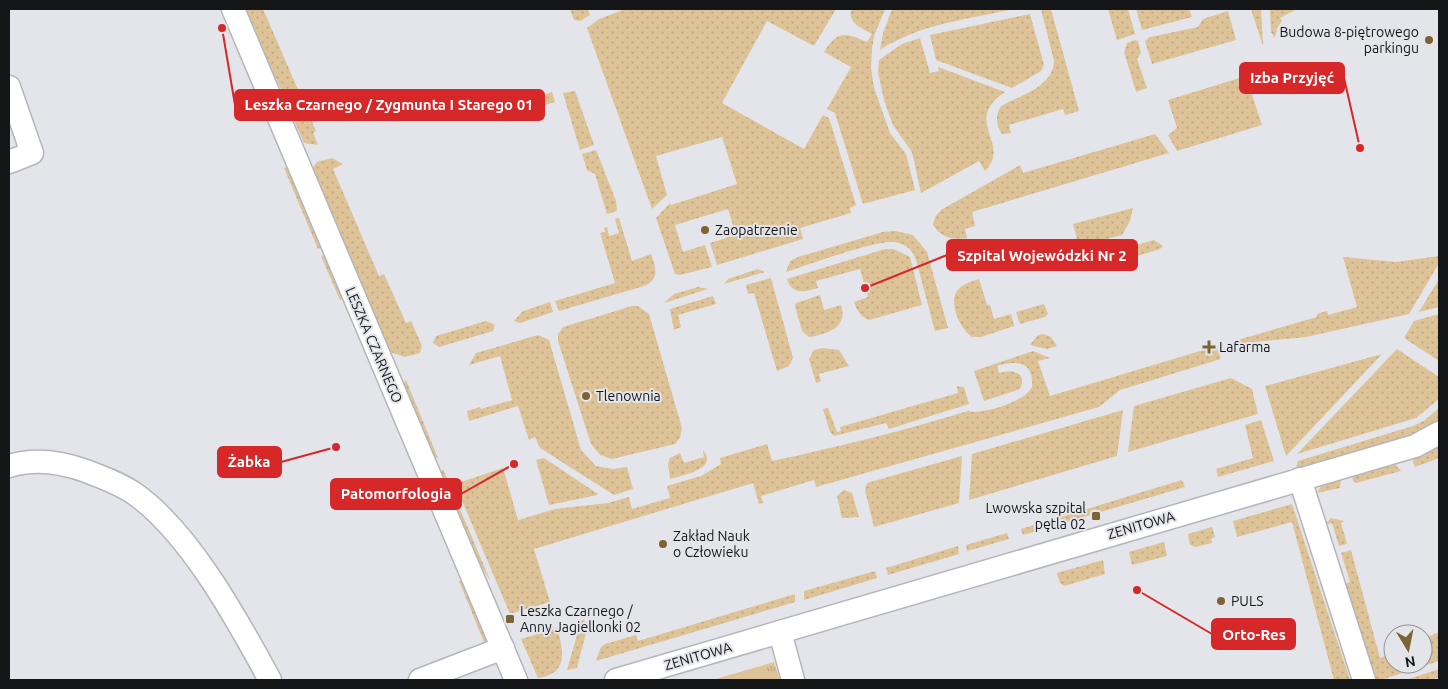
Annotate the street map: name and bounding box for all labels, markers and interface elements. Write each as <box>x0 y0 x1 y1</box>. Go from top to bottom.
place label: Budowa 8-piętrowego parkingu <box>1279 24 1419 56</box>
marker: Budowa 8-piętrowego parkingu <box>1423 34 1435 46</box>
callout: Izba Przyjęć <box>1240 63 1344 93</box>
text: Izba Przyjęć <box>1250 69 1334 87</box>
callout: Leszka Czarnego / Zygmunta I Starego 01 <box>235 90 544 120</box>
text: Leszka Czarnego / Zygmunta I Starego 01 <box>244 96 534 113</box>
place label: Zaopatrzenie <box>715 222 798 238</box>
marker: Zaopatrzenie <box>699 224 711 236</box>
callout: Szpital Wojewódzki Nr 2 <box>947 240 1137 270</box>
text: Szpital Wojewódzki Nr 2 <box>957 247 1127 264</box>
street label: LESZKA CZARNEGO <box>342 285 406 405</box>
place label: Lafarma <box>1219 339 1270 355</box>
marker: Lafarma <box>1203 341 1215 353</box>
place label: Tlenownia <box>596 388 661 404</box>
marker: Tlenownia <box>580 390 592 402</box>
callout: Żabka <box>218 447 281 477</box>
text: Żabka <box>228 453 270 470</box>
callout: Patomorfologia <box>331 479 461 509</box>
text: Patomorfologia <box>341 485 451 502</box>
place label: Lwowska szpital pętla 02 <box>985 500 1086 532</box>
street label: ZENITOWA <box>1105 508 1177 542</box>
marker: Lwowska szpital pętla 02 <box>1090 510 1102 522</box>
place label: Zakład Nauk o Człowieku <box>673 528 750 560</box>
marker: Zakład Nauk o Człowieku <box>657 538 669 550</box>
place label: PULS <box>1231 593 1264 609</box>
marker: PULS <box>1215 595 1227 607</box>
place label: Leszka Czarnego / Anny Jagiellonki 02 <box>520 603 641 635</box>
marker: Leszka Czarnego / Anny Jagiellonki 02 <box>504 613 516 625</box>
callout: Orto-Res <box>1212 619 1295 649</box>
north arrow <box>1383 624 1433 674</box>
text: Orto-Res <box>1222 626 1286 643</box>
street label: ZENITOWA <box>662 639 734 673</box>
text: N <box>1404 653 1417 671</box>

